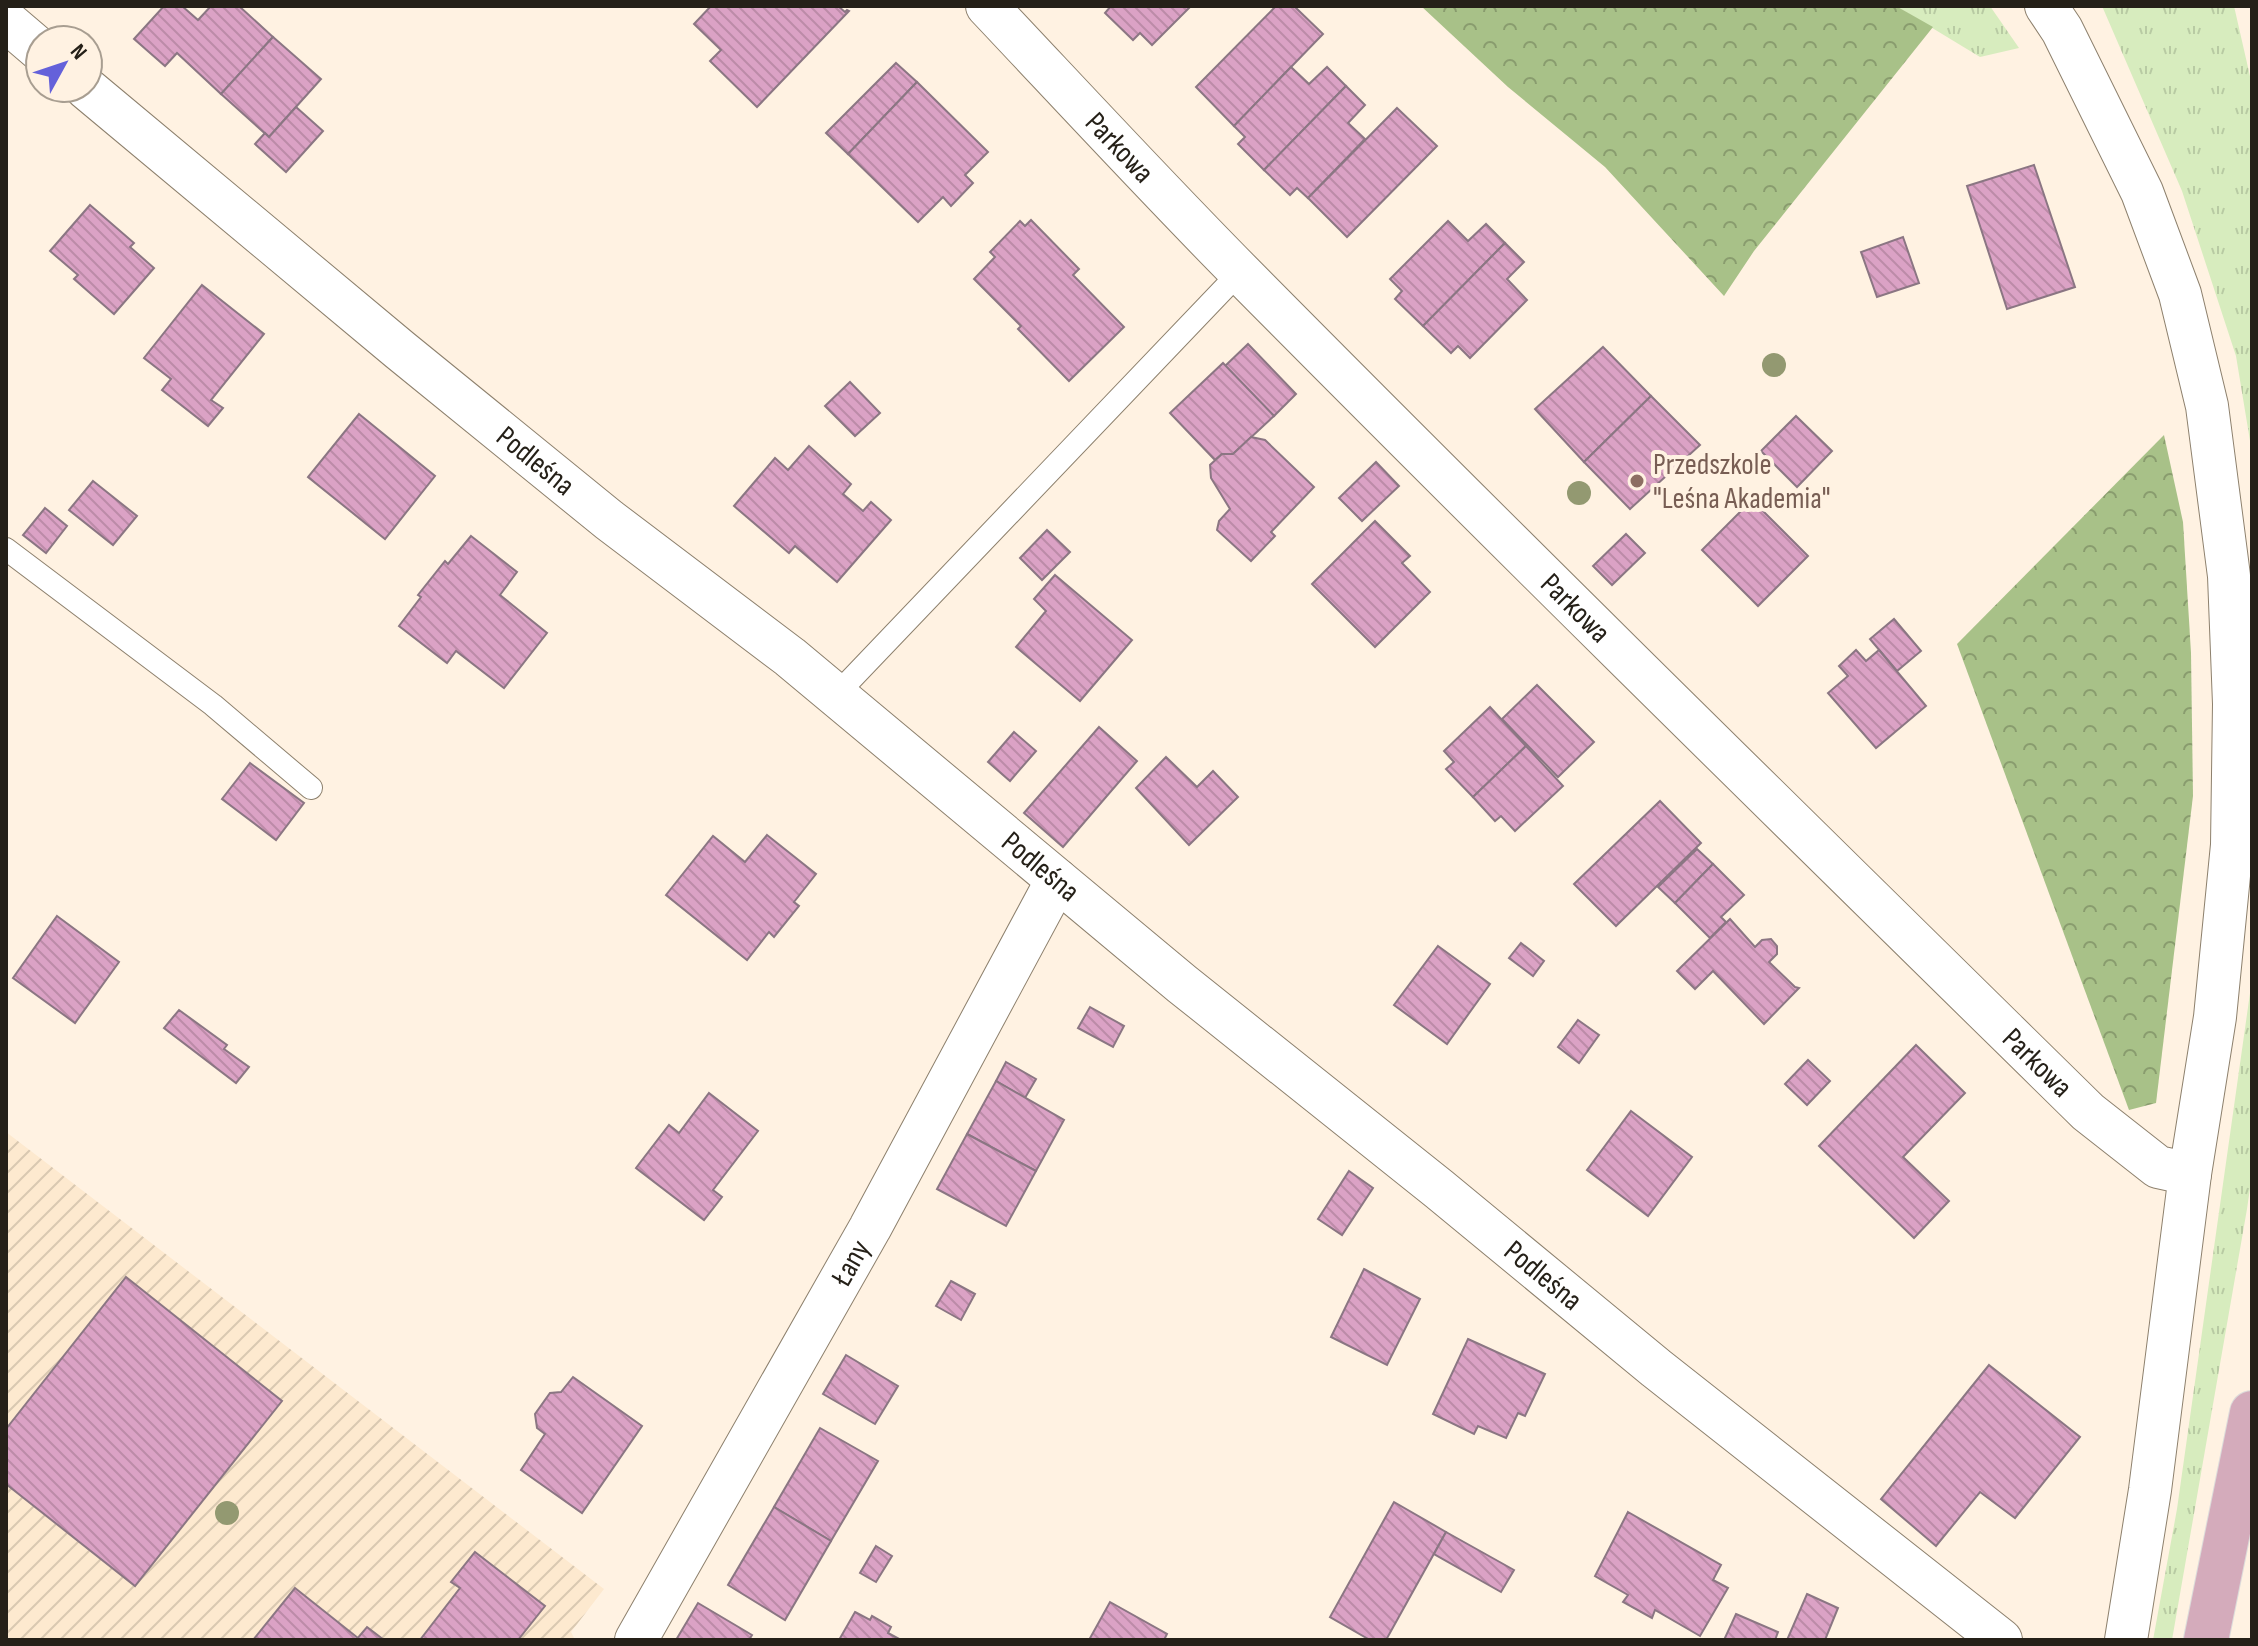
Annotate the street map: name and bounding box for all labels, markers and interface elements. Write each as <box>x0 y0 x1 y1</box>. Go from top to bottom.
north arrow <box>24 24 104 104</box>
text: N <box>64 39 92 65</box>
street label: Parkowa <box>1077 105 1161 191</box>
street label: Podleśna <box>489 419 582 504</box>
place label: Przedszkole "Leśna Akademia" <box>1653 447 1830 517</box>
marker: Przedszkole "Leśna Akademia" <box>1628 472 1646 490</box>
street label: Parkowa <box>1533 566 1618 651</box>
street label: Podleśna <box>994 824 1086 910</box>
street label: Parkowa <box>1994 1021 2079 1105</box>
street label: Łany <box>823 1233 879 1293</box>
street label: Podleśna <box>1496 1233 1589 1319</box>

